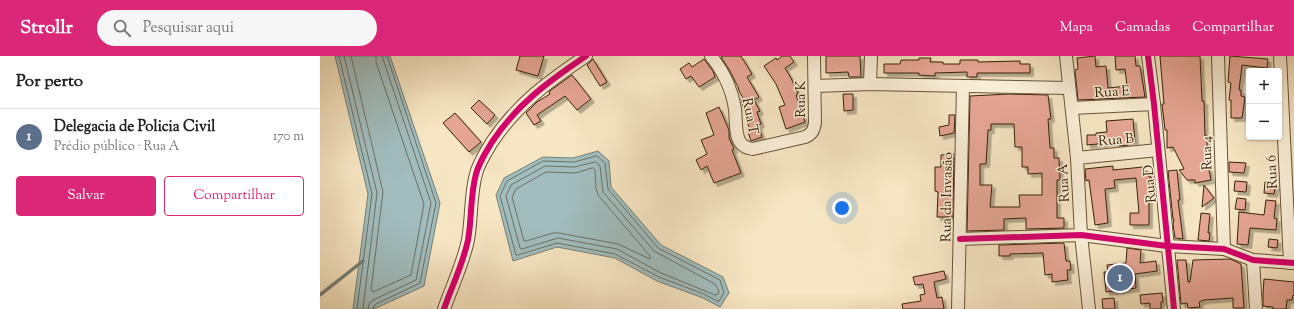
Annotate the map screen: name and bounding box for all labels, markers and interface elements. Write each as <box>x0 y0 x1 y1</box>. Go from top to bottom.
search box <box>97 10 377 46</box>
text: Strollr <box>20 15 73 42</box>
icon: search <box>111 17 133 39</box>
text: Pesquisar aqui <box>143 18 234 39</box>
text: Mapa <box>1060 18 1093 38</box>
text: Camadas <box>1115 18 1170 38</box>
text: Compartilhar <box>1192 18 1274 38</box>
map controls <box>1246 68 1282 140</box>
button: + <box>1246 68 1282 104</box>
text: Por perto <box>16 70 83 94</box>
street label: Rua K <box>792 80 812 118</box>
street label: Rua E <box>1094 82 1131 104</box>
street label: Rua T <box>736 96 762 137</box>
button: − <box>1246 104 1282 140</box>
text: Delegacia de Policia Civil <box>54 117 215 138</box>
text: 1 <box>27 128 31 146</box>
text: 170 m <box>273 128 304 146</box>
street label: Rua B <box>1097 129 1135 153</box>
street label: Rua 4 <box>1197 135 1219 170</box>
text: Prédio público · Rua A <box>54 138 179 156</box>
street label: Rua da Invasão <box>937 151 959 242</box>
street label: Rua 6 <box>1262 154 1284 189</box>
street label: Rua A <box>1054 163 1076 203</box>
street label: Rua D <box>1139 164 1163 204</box>
button: Salvar <box>16 176 156 216</box>
button: Compartilhar <box>164 176 304 216</box>
your location <box>832 198 852 218</box>
pin: 1 <box>1107 263 1133 293</box>

